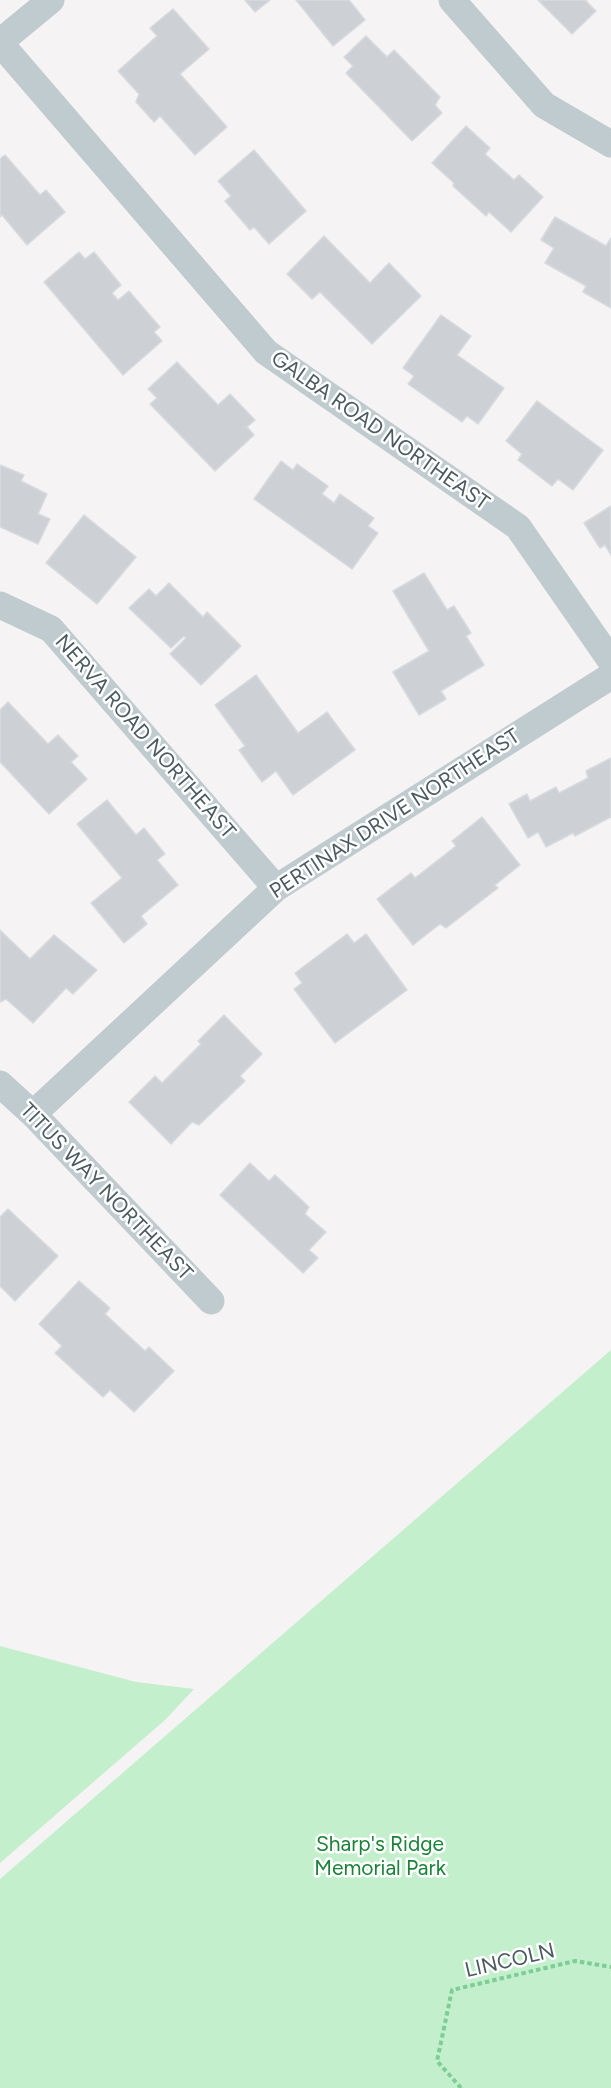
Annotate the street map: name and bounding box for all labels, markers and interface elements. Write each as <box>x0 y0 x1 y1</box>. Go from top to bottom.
street label: GALBA ROAD NORTHEAST <box>266 346 494 516</box>
street label: NERVA ROAD NORTHEAST <box>49 630 241 844</box>
street label: PERTINAX DRIVE NORTHEAST <box>265 724 525 904</box>
street label: TITUS WAY NORTHEAST <box>15 1098 197 1286</box>
park label: Sharp's Ridge Memorial Park <box>314 1832 446 1882</box>
street label: LINCOLN <box>463 1938 557 1984</box>

